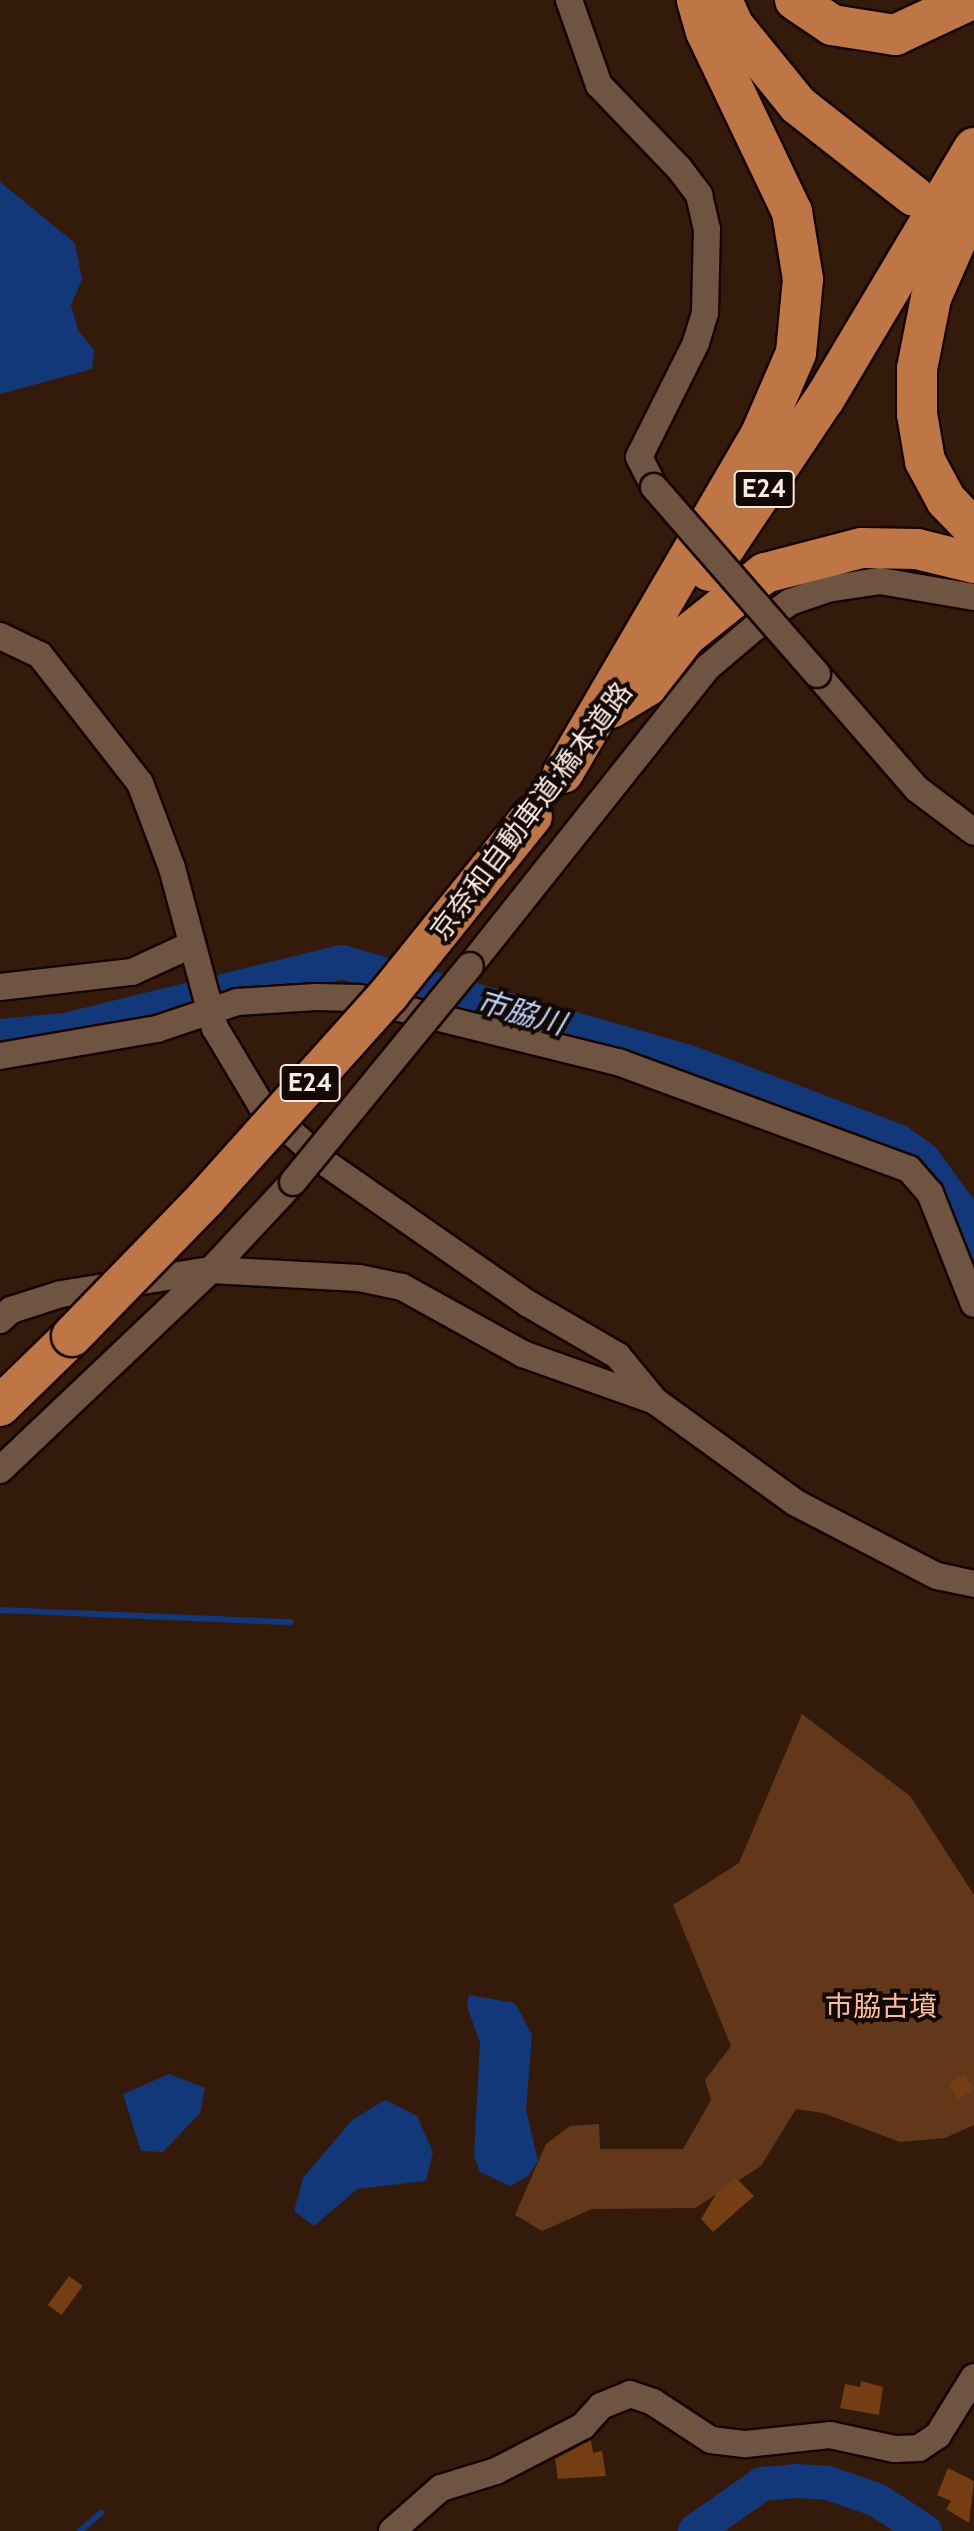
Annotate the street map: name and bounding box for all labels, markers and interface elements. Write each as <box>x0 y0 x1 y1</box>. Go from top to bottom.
road number: E24 <box>732 467 796 511</box>
street label: 京奈和自動車道;橋本道路 <box>423 675 639 947</box>
water label: 市脇川 <box>473 983 569 1043</box>
road number: E24 <box>278 1061 342 1105</box>
park label: 市脇古墳 <box>825 1989 937 2023</box>

